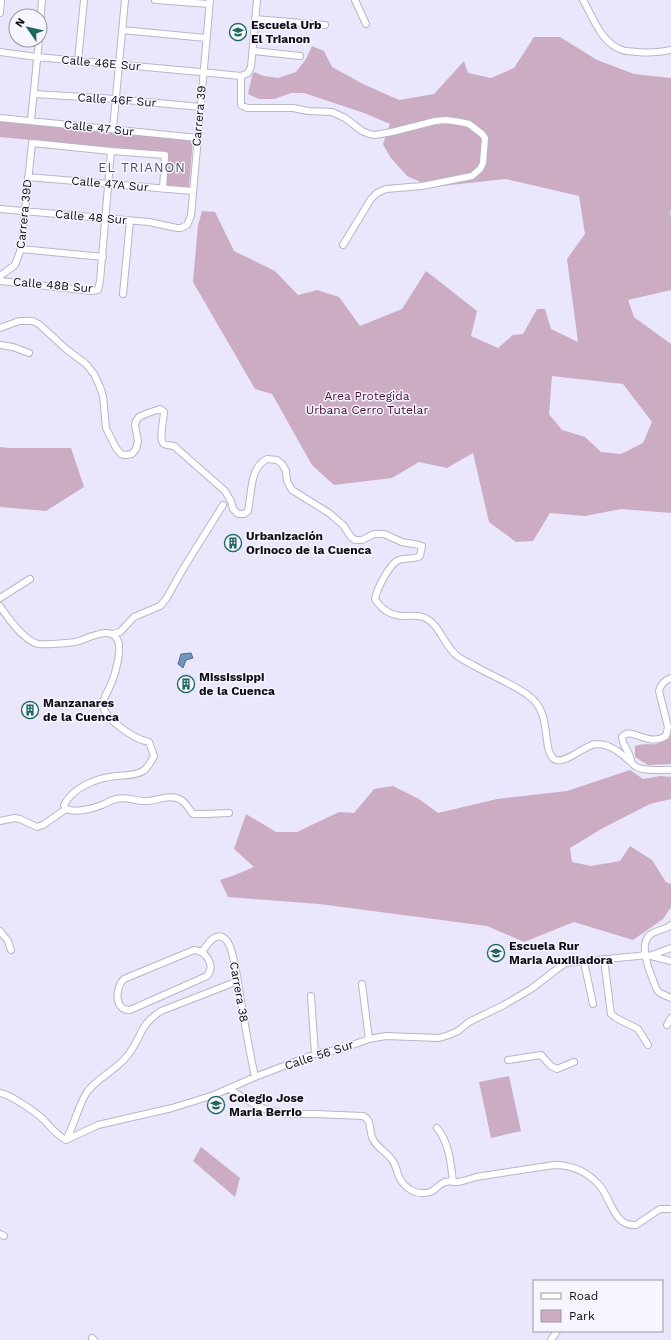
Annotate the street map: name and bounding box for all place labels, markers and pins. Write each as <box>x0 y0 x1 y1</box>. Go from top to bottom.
place label: Escuela Urb El Trianon <box>251 18 322 46</box>
school or university icon: Escuela Urb El Trianon <box>228 22 248 42</box>
place label: Urbanización Orinoco de la Cuenca <box>246 529 372 557</box>
building icon: Urbanización Orinoco de la Cuenca <box>223 533 243 553</box>
place label: Mississippi de la Cuenca <box>199 670 275 698</box>
building icon: Mississippi de la Cuenca <box>176 674 196 694</box>
place label: Manzanares de la Cuenca <box>43 696 119 724</box>
building icon: Manzanares de la Cuenca <box>20 700 40 720</box>
place label: Escuela Rur Maria Auxiliadora <box>509 939 613 967</box>
school or university icon: Escuela Rur Maria Auxiliadora <box>486 943 506 963</box>
place label: Colegio Jose Maria Berrio <box>229 1091 304 1119</box>
school or university icon: Colegio Jose Maria Berrio <box>206 1095 226 1115</box>

